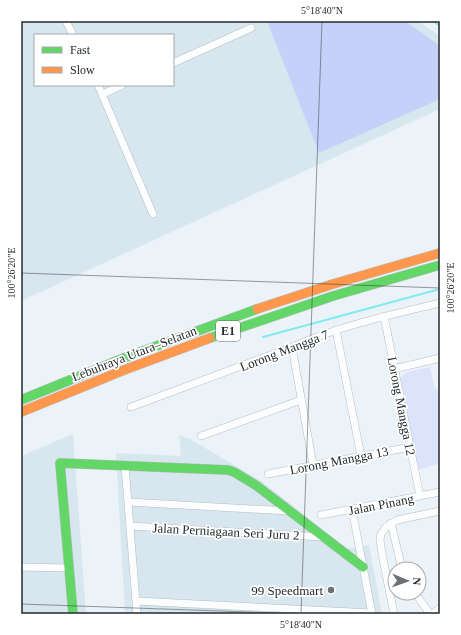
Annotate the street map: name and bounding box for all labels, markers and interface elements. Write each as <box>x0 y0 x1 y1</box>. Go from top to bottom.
text: 5°18'40"N <box>301 5 343 16</box>
legend <box>34 34 174 86</box>
text: Fast <box>70 43 91 57</box>
text: Slow <box>70 63 95 77</box>
text: 100°26'20"E <box>6 248 17 299</box>
text: 100°26'20"E <box>445 263 456 314</box>
road number: E1 <box>216 321 240 341</box>
street label: Lebuhraya Utara–Selatan <box>70 323 199 384</box>
street label: Lorong Mangga 7 <box>238 326 331 374</box>
street label: Lorong Mangga 12 <box>385 355 418 457</box>
street label: Lorong Mangga 13 <box>288 444 390 477</box>
street label: Jalan Pinang <box>347 491 415 518</box>
street label: Jalan Perniagaan Seri Juru 2 <box>152 520 300 543</box>
north arrow <box>387 561 427 601</box>
text: N <box>411 577 423 586</box>
place label: 99 Speedmart <box>251 583 323 598</box>
marker: 99 Speedmart <box>326 585 336 595</box>
text: 5°18'40"N <box>280 619 322 630</box>

